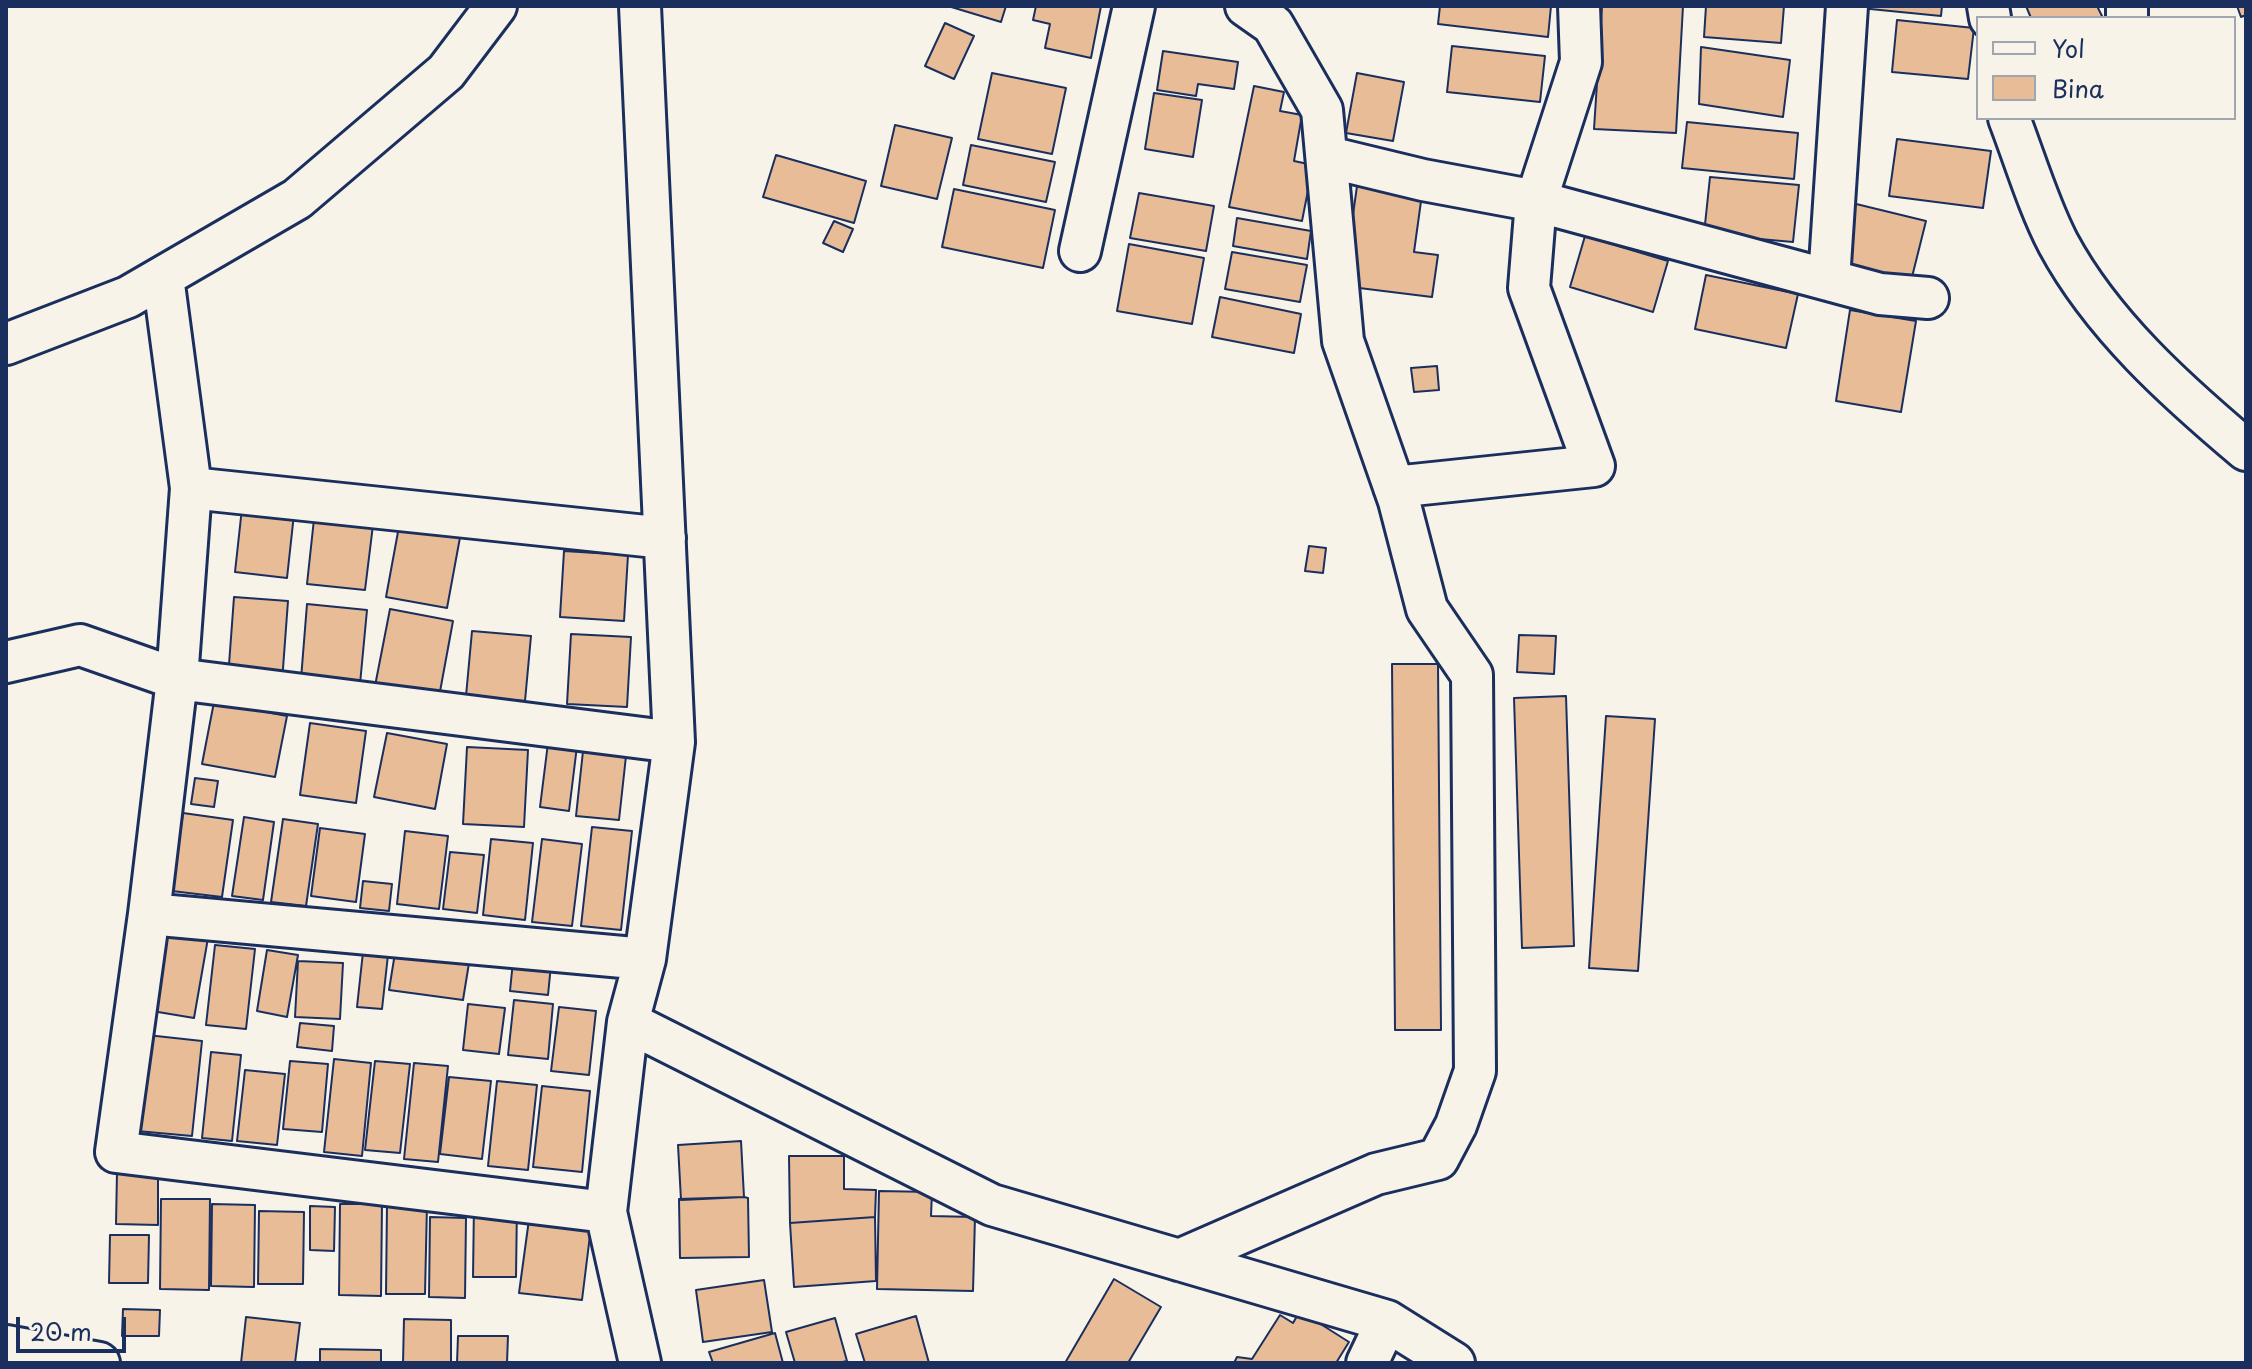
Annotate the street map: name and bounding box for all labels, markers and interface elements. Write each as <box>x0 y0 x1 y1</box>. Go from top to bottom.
legend <box>1976 16 2236 120</box>
text: Yol <box>2052 30 2085 66</box>
text: Bina <box>2052 70 2104 106</box>
scale bar <box>20 1301 130 1351</box>
text: 20 m <box>30 1313 92 1349</box>

